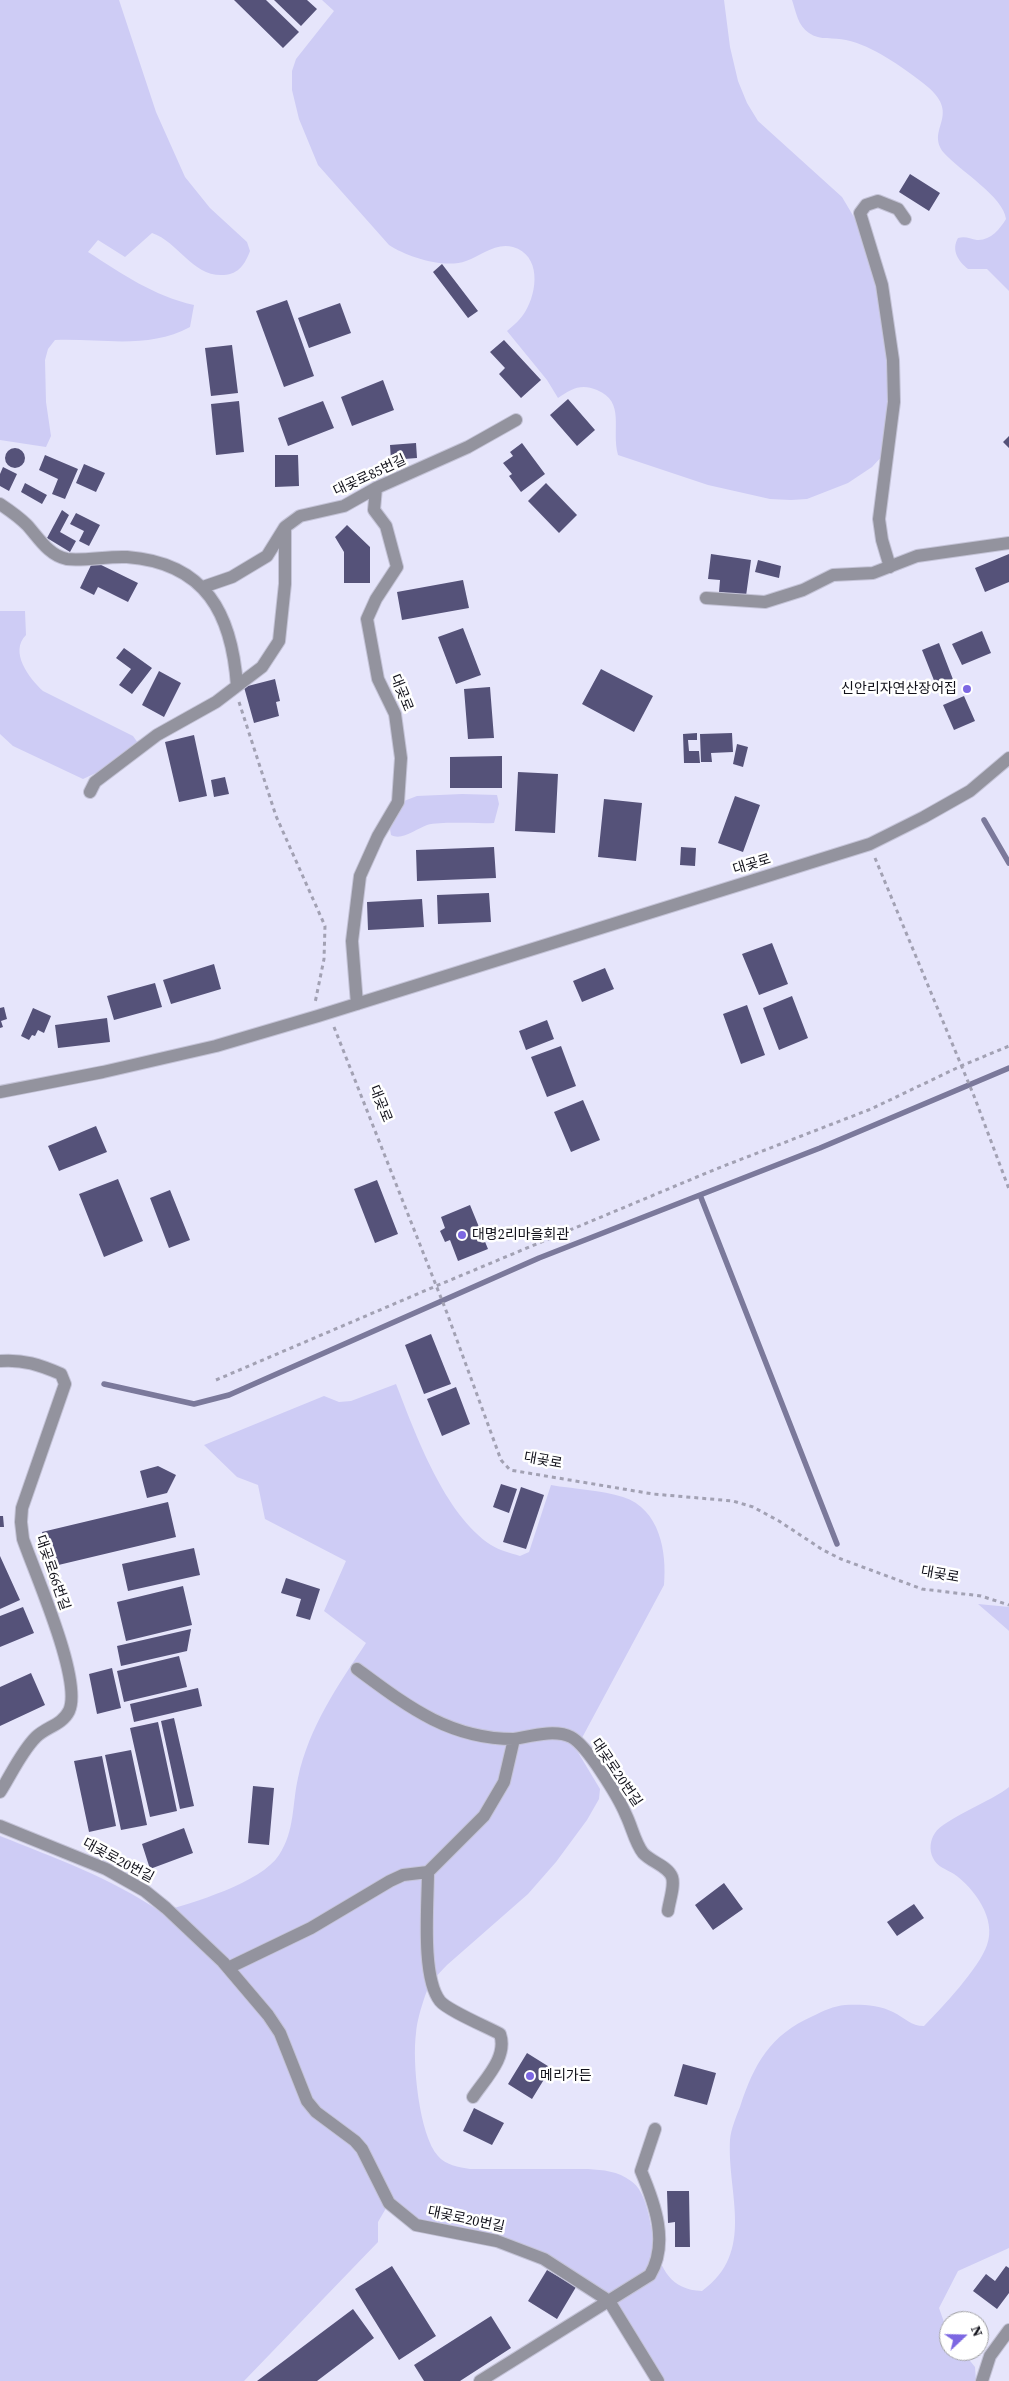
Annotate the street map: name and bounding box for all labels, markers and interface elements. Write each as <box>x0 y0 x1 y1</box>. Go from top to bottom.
street label: 대곶로85번길 <box>331 452 409 500</box>
street label: 대곶로 <box>386 672 416 714</box>
place label: 신안리자연산장어집 <box>841 681 957 697</box>
marker: 신안리자연산장어집 <box>961 683 973 695</box>
street label: 대곶로 <box>731 851 773 879</box>
street label: 대곶로 <box>365 1083 395 1125</box>
place label: 대명2리마을회관 <box>472 1227 569 1243</box>
marker: 대명2리마을회관 <box>456 1229 468 1241</box>
street label: 대곶로 <box>523 1449 563 1473</box>
street label: 대곶로66번길 <box>31 1533 73 1613</box>
street label: 대곶로 <box>920 1563 960 1587</box>
street label: 대곶로20번길 <box>587 1736 645 1810</box>
street label: 대곶로20번길 <box>79 1835 157 1887</box>
place label: 메리가든 <box>540 2068 592 2084</box>
marker: 메리가든 <box>524 2070 536 2082</box>
street label: 대곶로20번길 <box>426 2204 506 2236</box>
north arrow <box>939 2311 989 2361</box>
text: N <box>966 2323 988 2339</box>

